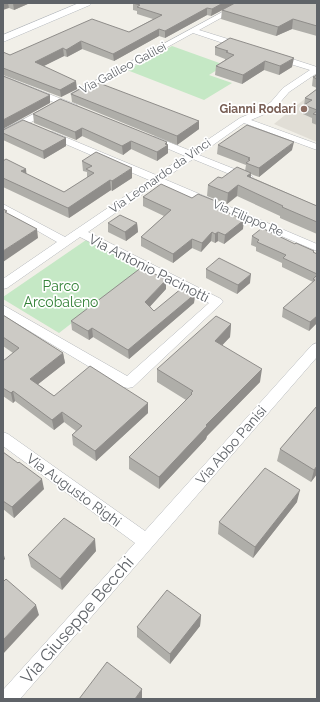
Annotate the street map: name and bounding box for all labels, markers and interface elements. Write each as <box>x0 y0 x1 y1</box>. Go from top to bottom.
street label: Via Galileo Galilei <box>77 39 169 97</box>
place label: Gianni Rodari <box>220 102 296 116</box>
marker: Gianni Rodari <box>299 104 309 114</box>
street label: Via Leonardo da Vinci <box>107 136 213 216</box>
street label: Via Filippo Re <box>210 197 286 239</box>
street label: Via Antonio Pacinotti <box>86 231 212 305</box>
park label: Parco Arcobaleno <box>24 278 98 310</box>
street label: Via Abbo Panisi <box>192 402 270 488</box>
street label: Via Augusto Righi <box>24 450 124 530</box>
street label: Via Giuseppe Becchi <box>16 552 138 688</box>

